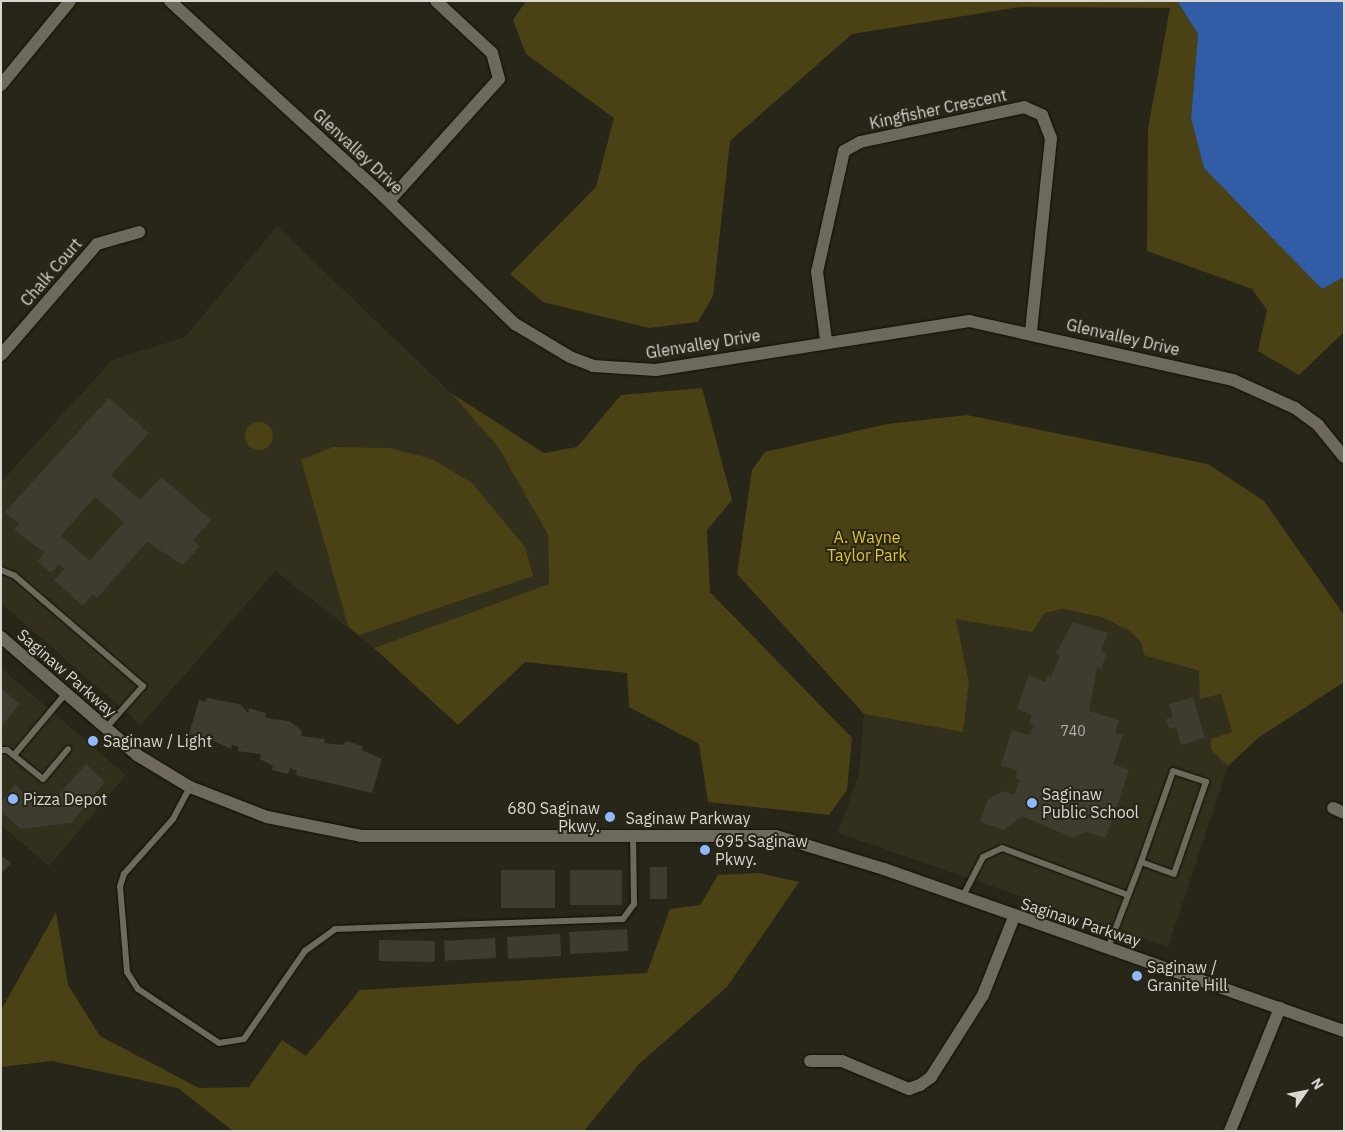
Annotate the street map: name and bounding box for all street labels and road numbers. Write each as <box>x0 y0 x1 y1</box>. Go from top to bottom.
street label: Kingfisher Crescent <box>868 85 1008 133</box>
street label: Glenvalley Drive <box>309 105 407 197</box>
street label: Chalk Court <box>16 234 86 310</box>
street label: Glenvalley Drive <box>1064 315 1182 359</box>
street label: Glenvalley Drive <box>644 325 762 363</box>
street label: Saginaw Parkway <box>14 625 120 721</box>
street label: Saginaw Parkway <box>626 808 750 828</box>
street label: Saginaw Parkway <box>1019 894 1143 950</box>

